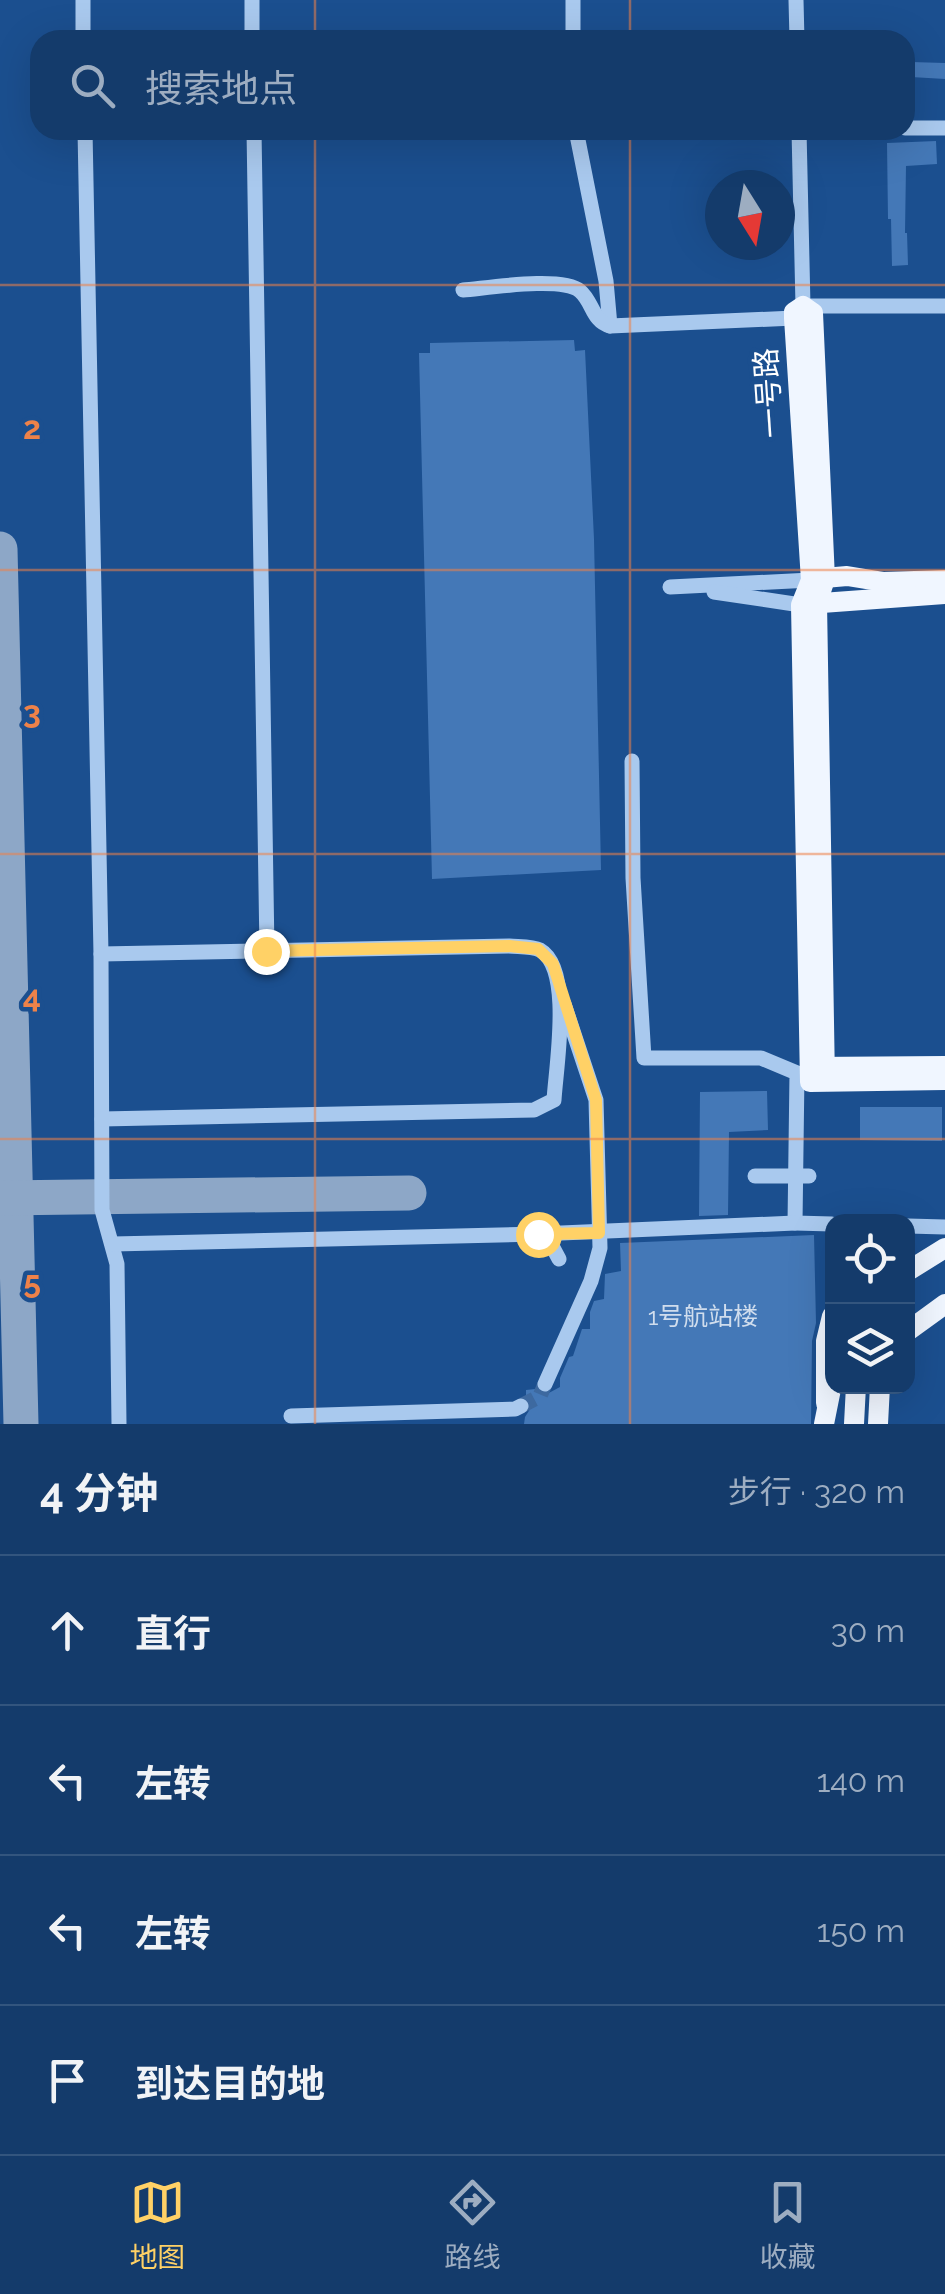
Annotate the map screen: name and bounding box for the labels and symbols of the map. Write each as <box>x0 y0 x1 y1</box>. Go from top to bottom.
north arrow <box>705 170 795 260</box>
street label: 一号路 <box>748 347 789 439</box>
text: 2 <box>23 409 41 446</box>
text: 3 <box>23 693 41 730</box>
route end <box>244 929 290 975</box>
text: 4 <box>23 978 41 1015</box>
route start <box>516 1212 562 1258</box>
text: 5 <box>23 1263 41 1300</box>
house number: 1号航站楼 <box>648 1301 758 1331</box>

